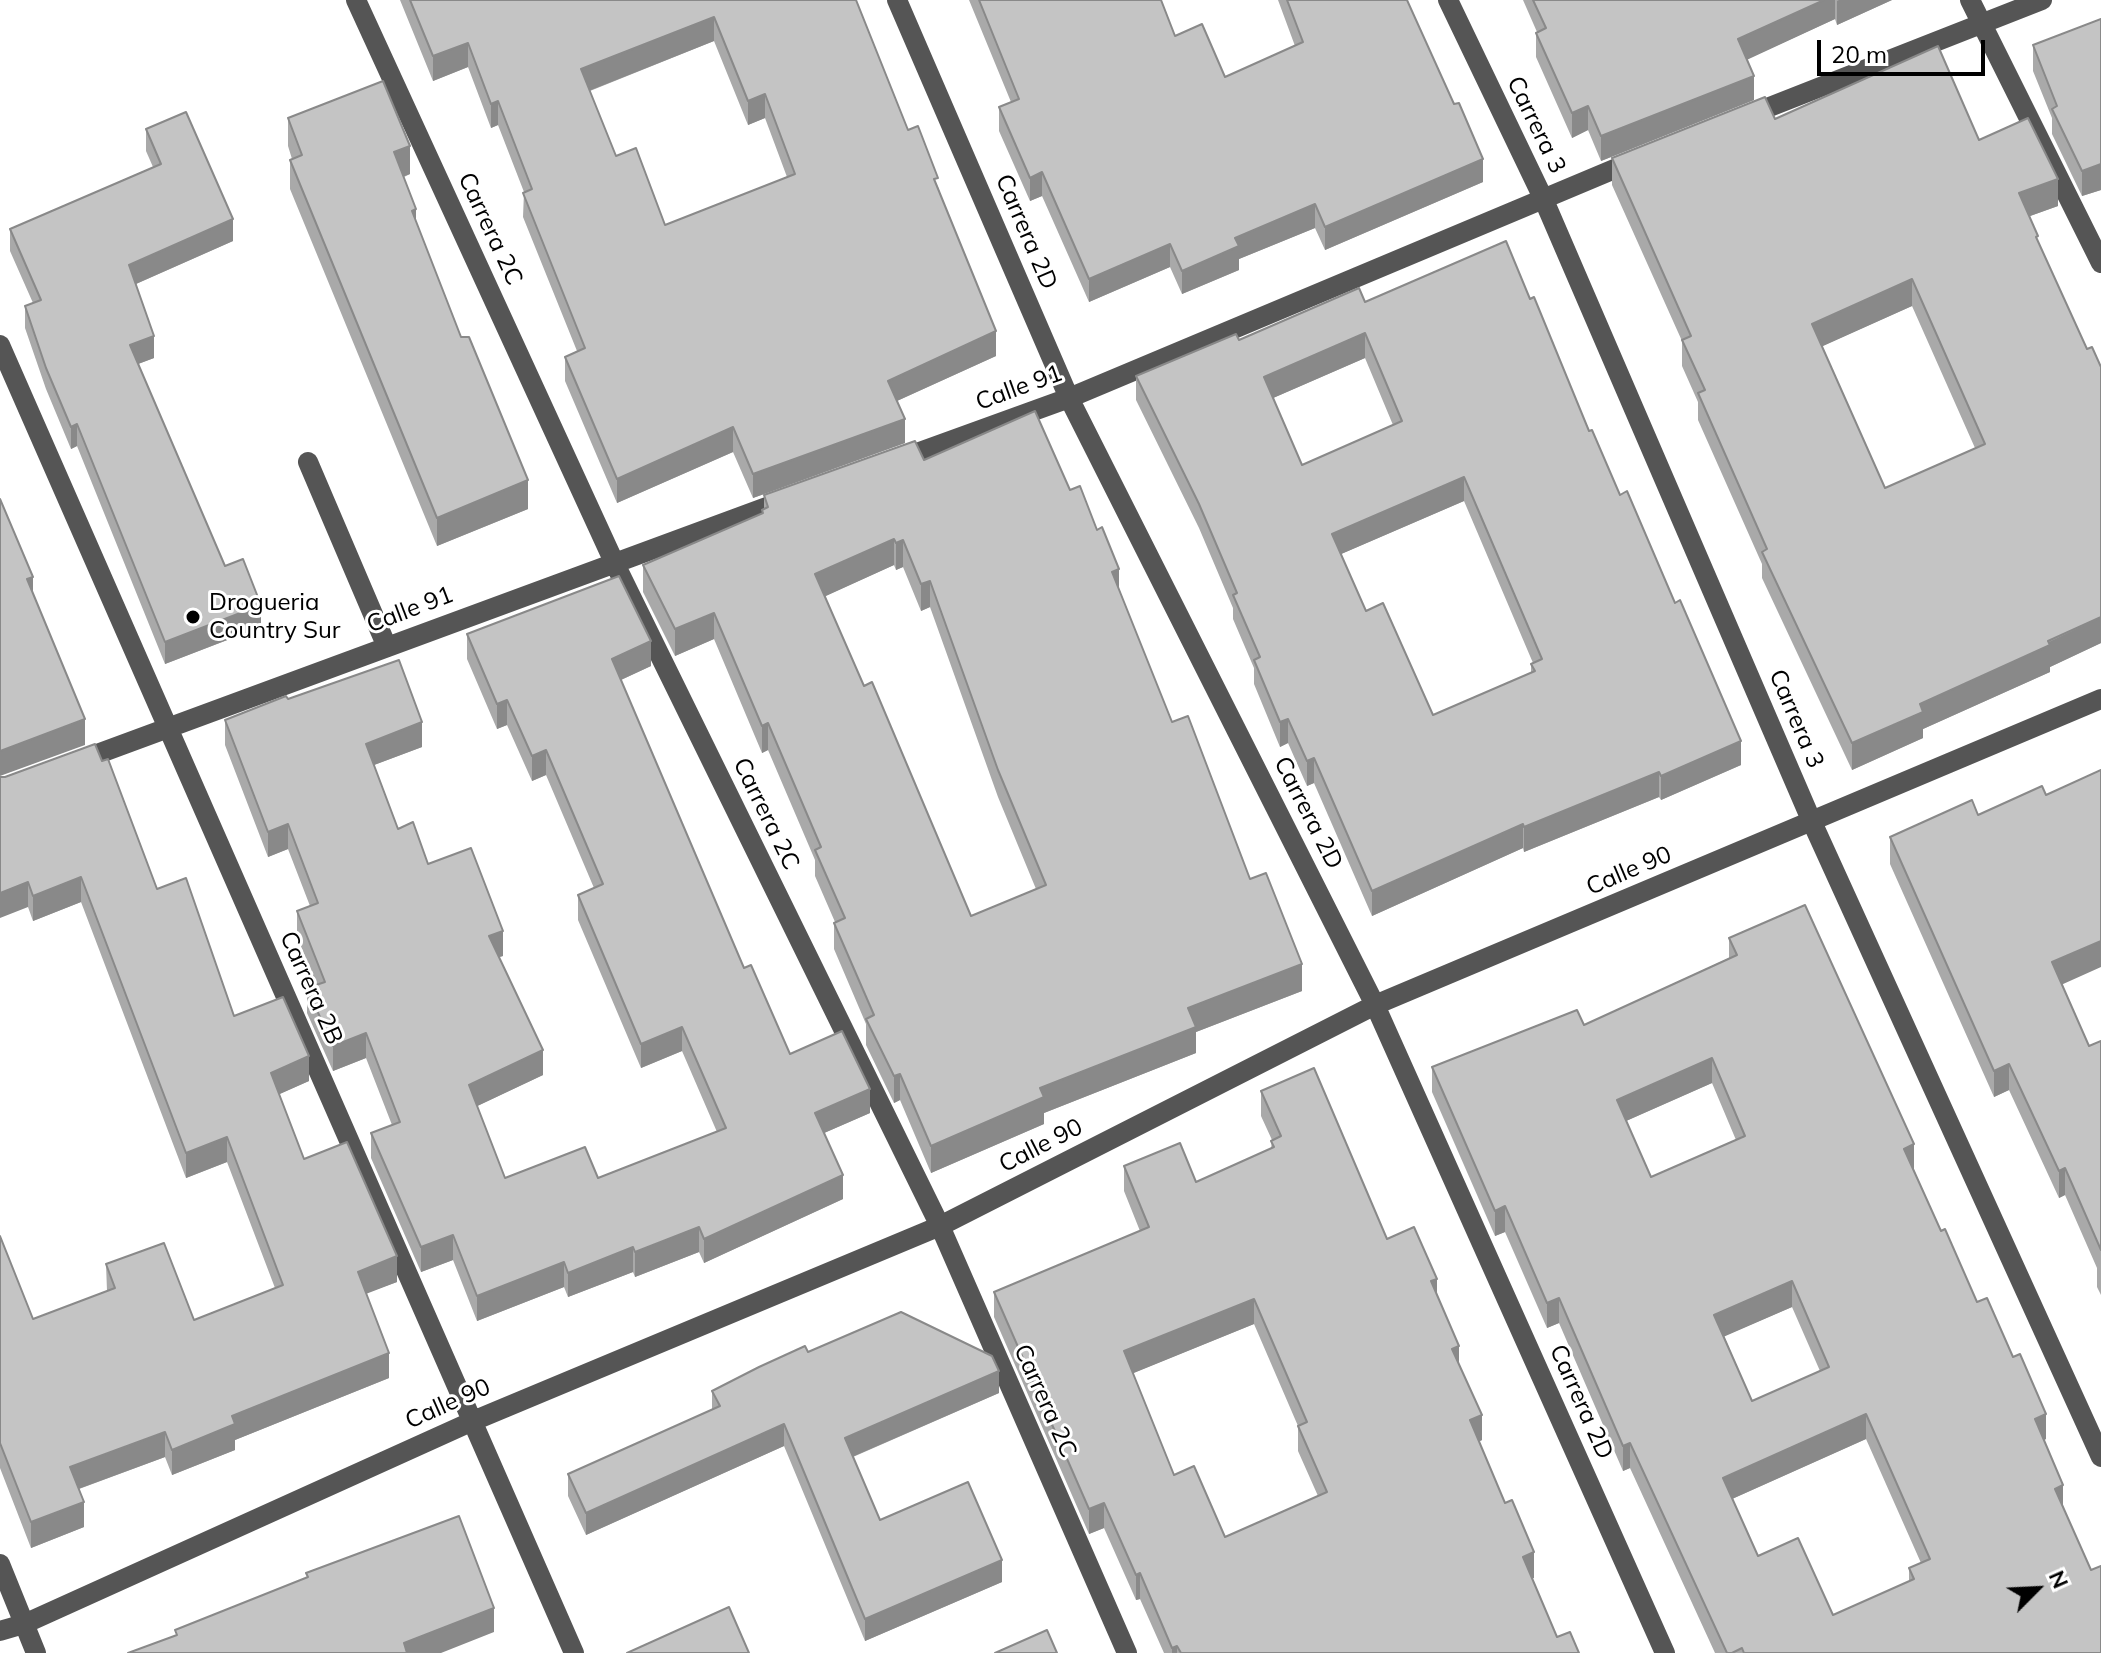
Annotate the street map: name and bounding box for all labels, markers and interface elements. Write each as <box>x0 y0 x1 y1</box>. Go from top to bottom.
scale bar <box>1821 24 1989 74</box>
text: 20 m <box>1831 39 1887 69</box>
street label: Carrera 3 <box>1500 72 1572 178</box>
street label: Carrera 2C <box>451 168 529 290</box>
street label: Carrera 2D <box>989 170 1063 294</box>
street label: Calle 91 <box>972 359 1066 417</box>
street label: Calle 91 <box>363 580 457 640</box>
place label: Drogueria Country Sur <box>209 589 341 645</box>
marker: Drogueria Country Sur <box>184 608 202 626</box>
street label: Carrera 3 <box>1762 665 1830 773</box>
street label: Carrera 2D <box>1267 752 1349 874</box>
street label: Carrera 2C <box>727 753 805 875</box>
street label: Calle 90 <box>1582 840 1676 902</box>
street label: Carrera 2B <box>273 927 349 1049</box>
street label: Calle 90 <box>994 1113 1088 1179</box>
street label: Carrera 2C <box>1007 1340 1083 1462</box>
street label: Carrera 2D <box>1543 1340 1619 1464</box>
street label: Calle 90 <box>401 1373 495 1435</box>
north arrow <box>1997 1549 2077 1629</box>
text: N <box>2043 1566 2075 1593</box>

